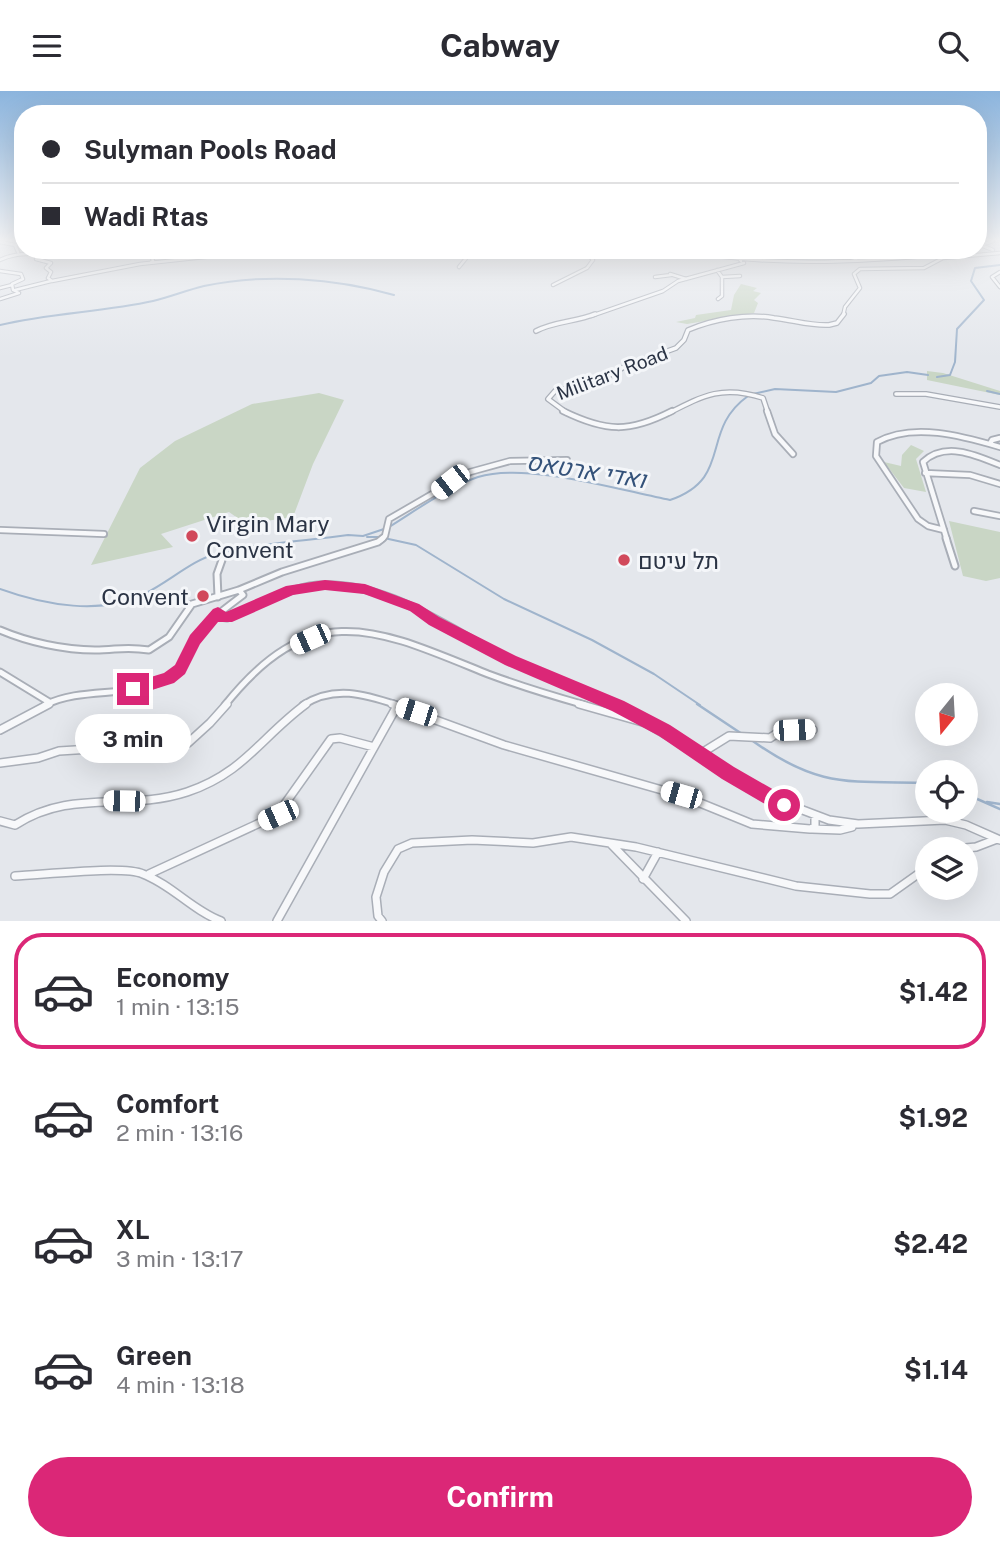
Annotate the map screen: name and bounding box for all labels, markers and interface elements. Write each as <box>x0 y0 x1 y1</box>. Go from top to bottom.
icon: menu <box>28 27 66 65</box>
text: Cabway <box>440 27 560 64</box>
icon: search <box>934 27 972 65</box>
text: Sulyman Pools Road <box>84 134 336 165</box>
text: Wadi Rtas <box>84 201 208 232</box>
street label: Military Road <box>553 342 671 404</box>
water label: ואדי ארטאס <box>524 447 650 494</box>
car <box>427 461 474 503</box>
place label: Virgin Mary Convent <box>206 510 330 563</box>
marker: Virgin Mary Convent <box>184 528 200 544</box>
place label: תל עיטם <box>638 547 719 574</box>
marker: תל עיטם <box>616 552 632 568</box>
place label: Convent <box>101 583 189 610</box>
marker: Convent <box>195 588 211 604</box>
car <box>287 621 334 657</box>
route end <box>117 673 149 705</box>
north arrow <box>915 683 978 745</box>
map controls <box>915 683 978 900</box>
car <box>393 696 440 728</box>
callout: 3 min <box>75 713 191 763</box>
car <box>773 719 816 741</box>
text: 3 min <box>103 725 163 752</box>
button: locate <box>915 760 978 823</box>
car <box>658 779 705 811</box>
route start <box>768 789 800 821</box>
car <box>103 790 146 812</box>
car <box>255 797 302 833</box>
button: layers <box>915 837 978 900</box>
icon: car <box>32 960 95 1023</box>
text: Economy <box>116 962 229 993</box>
text: $1.42 <box>899 976 968 1007</box>
text: 1 min · 13:15 <box>116 993 239 1020</box>
icon: car <box>32 1086 95 1149</box>
text: Comfort <box>116 1088 219 1119</box>
text: $1.92 <box>899 1102 968 1133</box>
text: 2 min · 13:16 <box>116 1119 243 1146</box>
icon: car <box>32 1212 95 1275</box>
text: XL <box>116 1214 150 1245</box>
text: $2.42 <box>893 1228 968 1259</box>
text: 3 min · 13:17 <box>116 1245 244 1272</box>
icon: car <box>32 1338 95 1401</box>
text: Green <box>116 1340 192 1371</box>
text: $1.14 <box>904 1354 968 1385</box>
text: 4 min · 13:18 <box>116 1371 245 1398</box>
button: Confirm <box>28 1457 972 1537</box>

